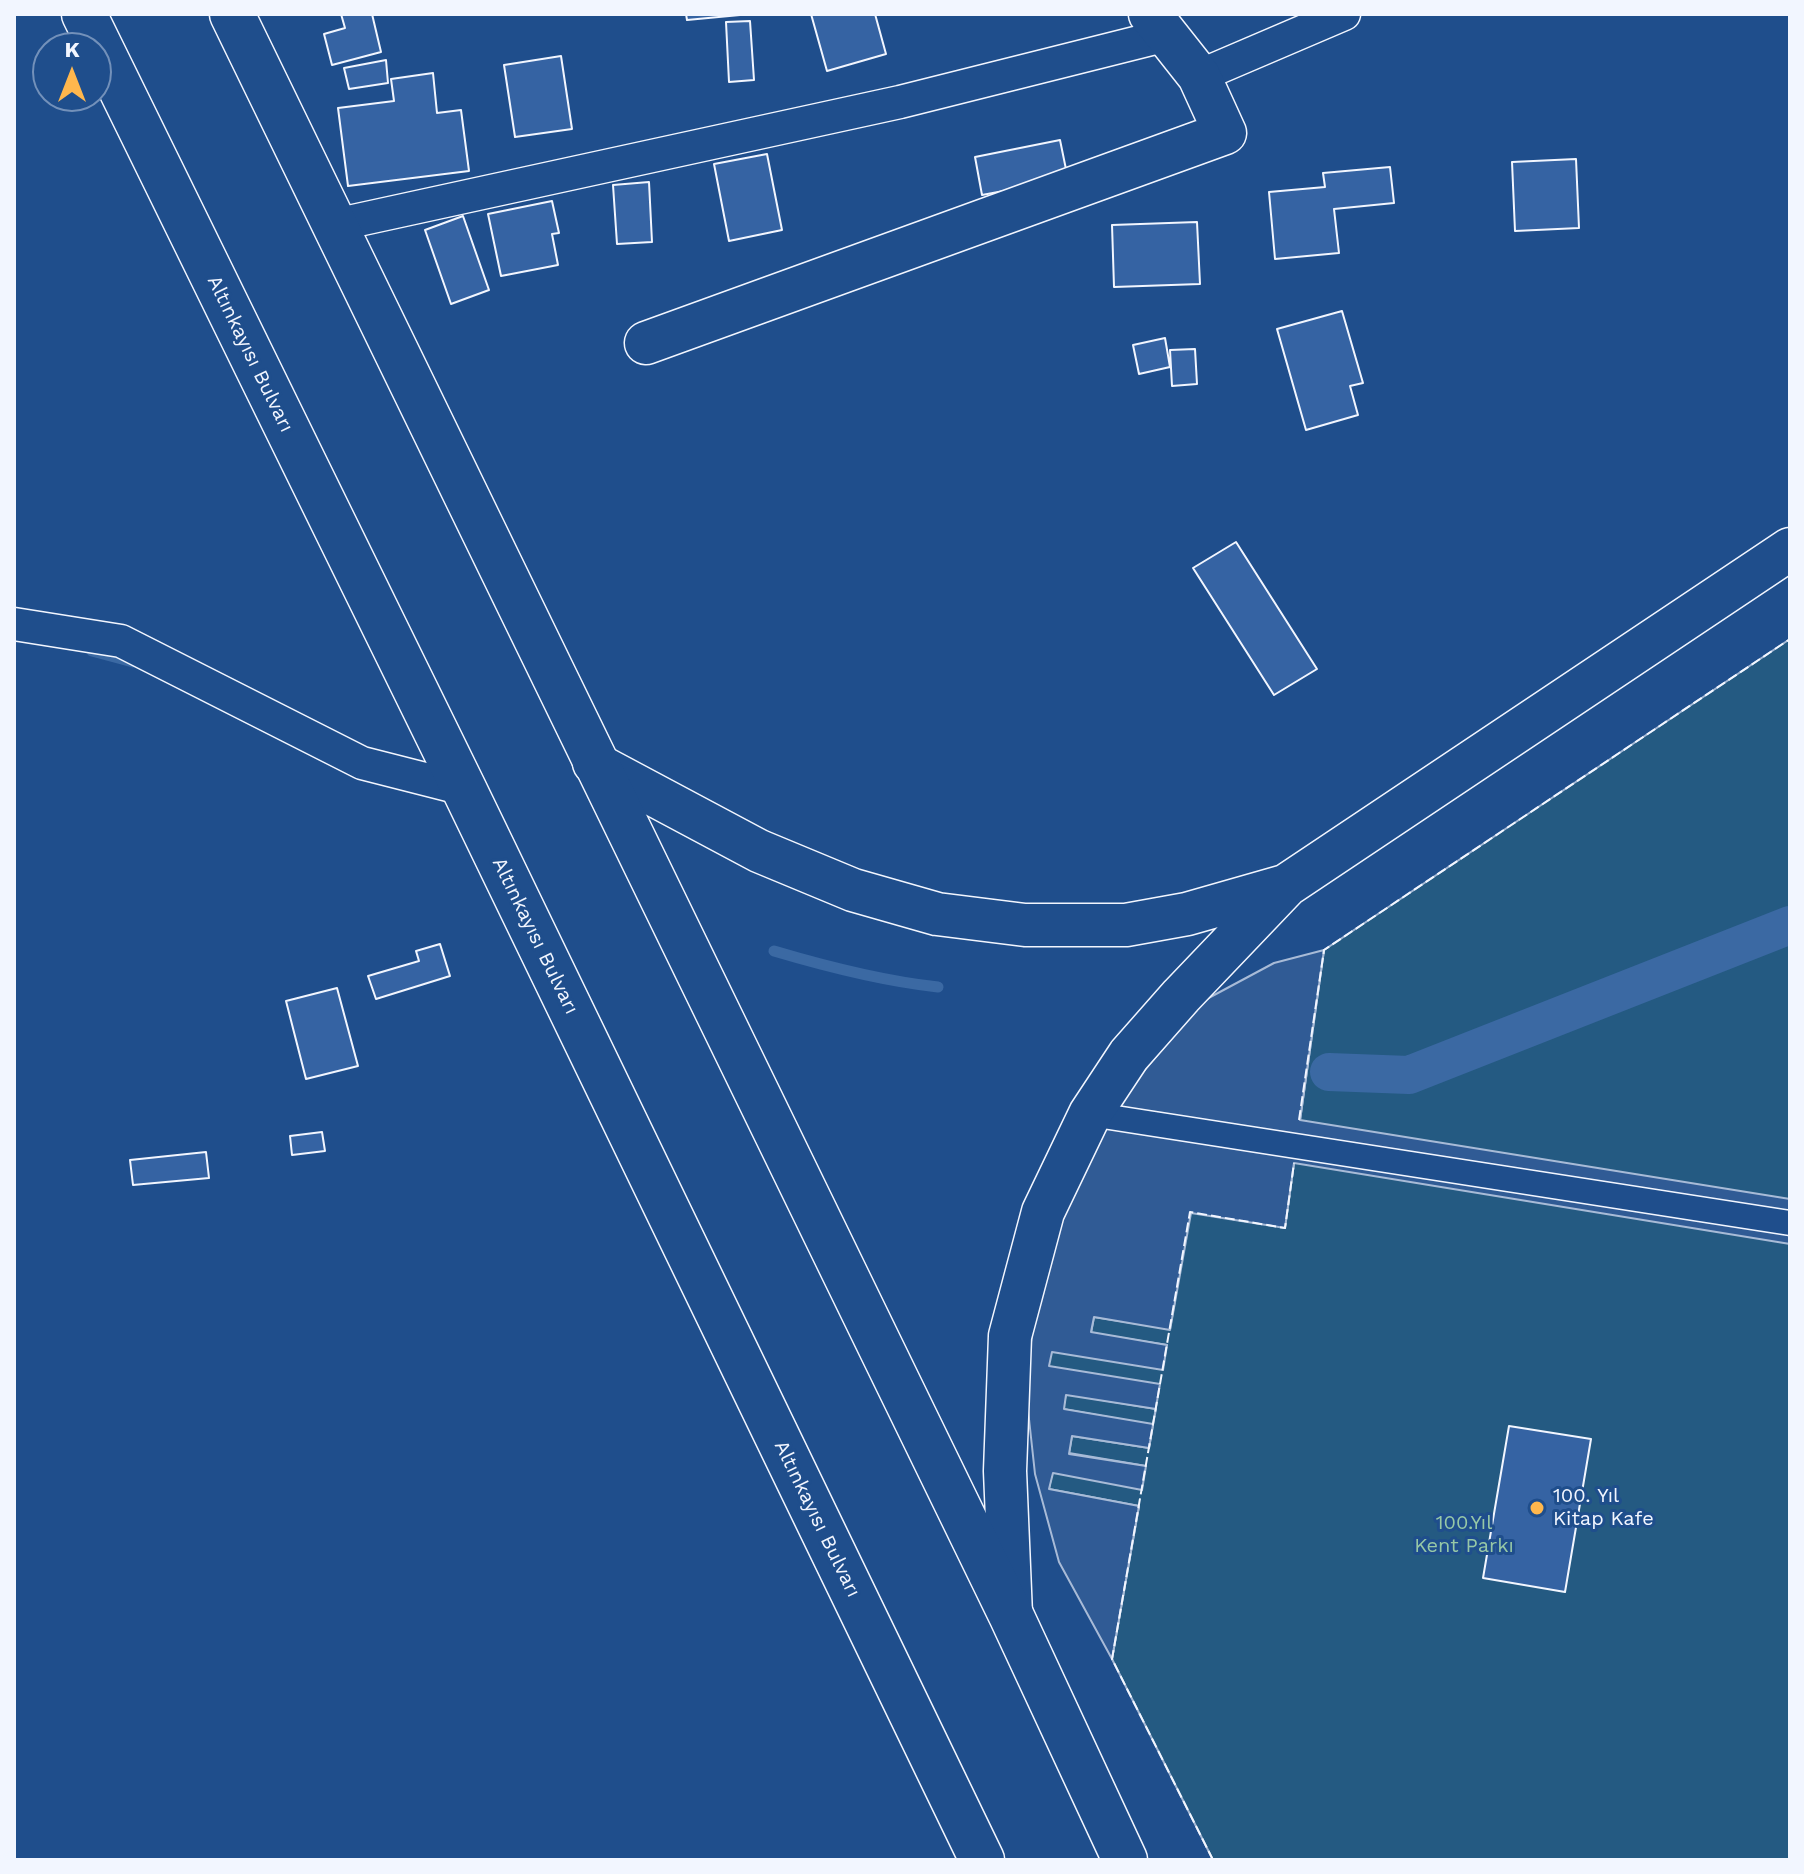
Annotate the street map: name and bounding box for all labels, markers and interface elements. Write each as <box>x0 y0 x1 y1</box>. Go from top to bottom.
north arrow <box>32 32 112 112</box>
text: K <box>64 37 80 62</box>
street label: Altınkayısı Bulvarı <box>202 272 298 436</box>
street label: Altınkayısı Bulvarı <box>487 854 583 1018</box>
street label: Altınkayısı Bulvarı <box>769 1437 865 1601</box>
place label: 100. Yıl Kitap Kafe <box>1553 1484 1654 1531</box>
marker: 100. Yıl Kitap Kafe <box>1528 1499 1546 1517</box>
park label: 100.Yıl Kent Parkı <box>1414 1511 1514 1558</box>

